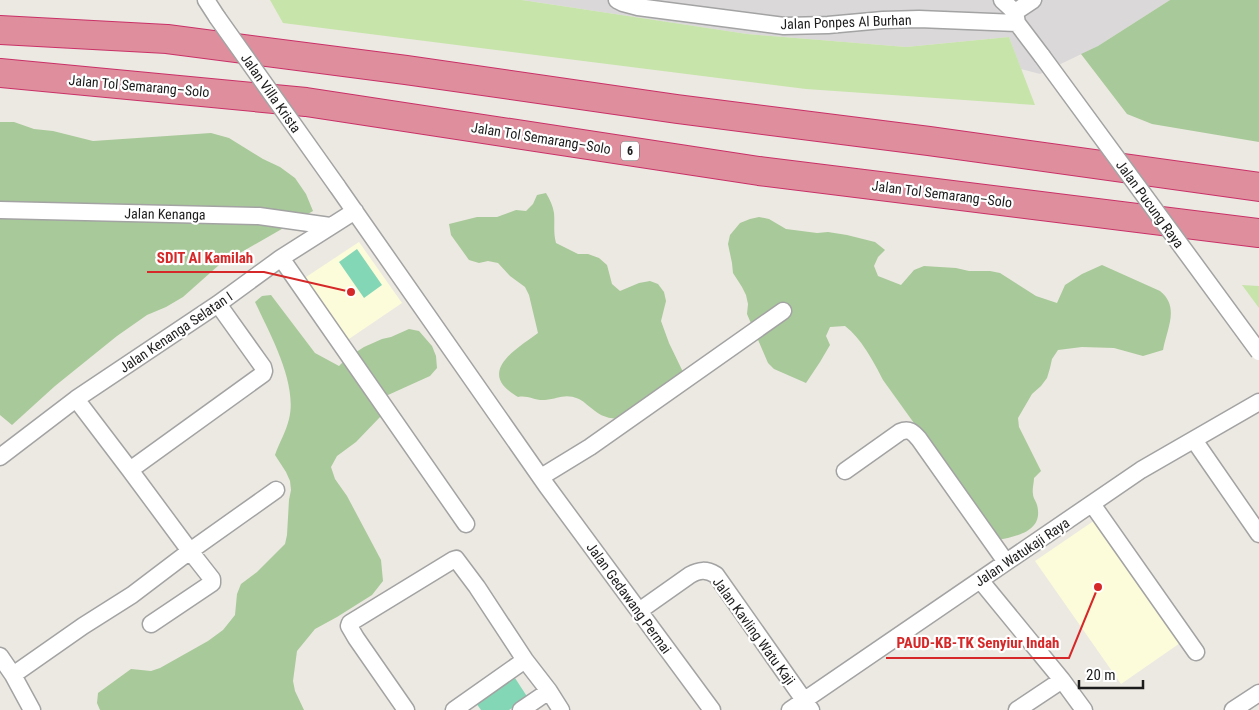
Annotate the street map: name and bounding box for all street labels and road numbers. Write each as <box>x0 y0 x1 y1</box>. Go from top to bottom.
street label: Jalan Ponpes Al Burhan <box>780 12 912 32</box>
street label: Jalan Villa Krista <box>238 50 304 136</box>
street label: Jalan Tol Semarang–Solo <box>68 72 210 100</box>
street label: Jalan Tol Semarang–Solo <box>470 119 612 157</box>
road number: 6 <box>621 142 639 160</box>
street label: Jalan Pucung Raya <box>1113 157 1187 251</box>
street label: Jalan Tol Semarang–Solo <box>871 177 1013 211</box>
street label: Jalan Kenanga <box>124 205 206 223</box>
street label: Jalan Kenanga Selatan I <box>117 288 235 376</box>
street label: Jalan Watukaji Raya <box>972 514 1072 590</box>
street label: Jalan Gedawang Permai <box>583 539 675 657</box>
street label: Jalan Kavling Watu Kaji <box>710 574 798 688</box>

